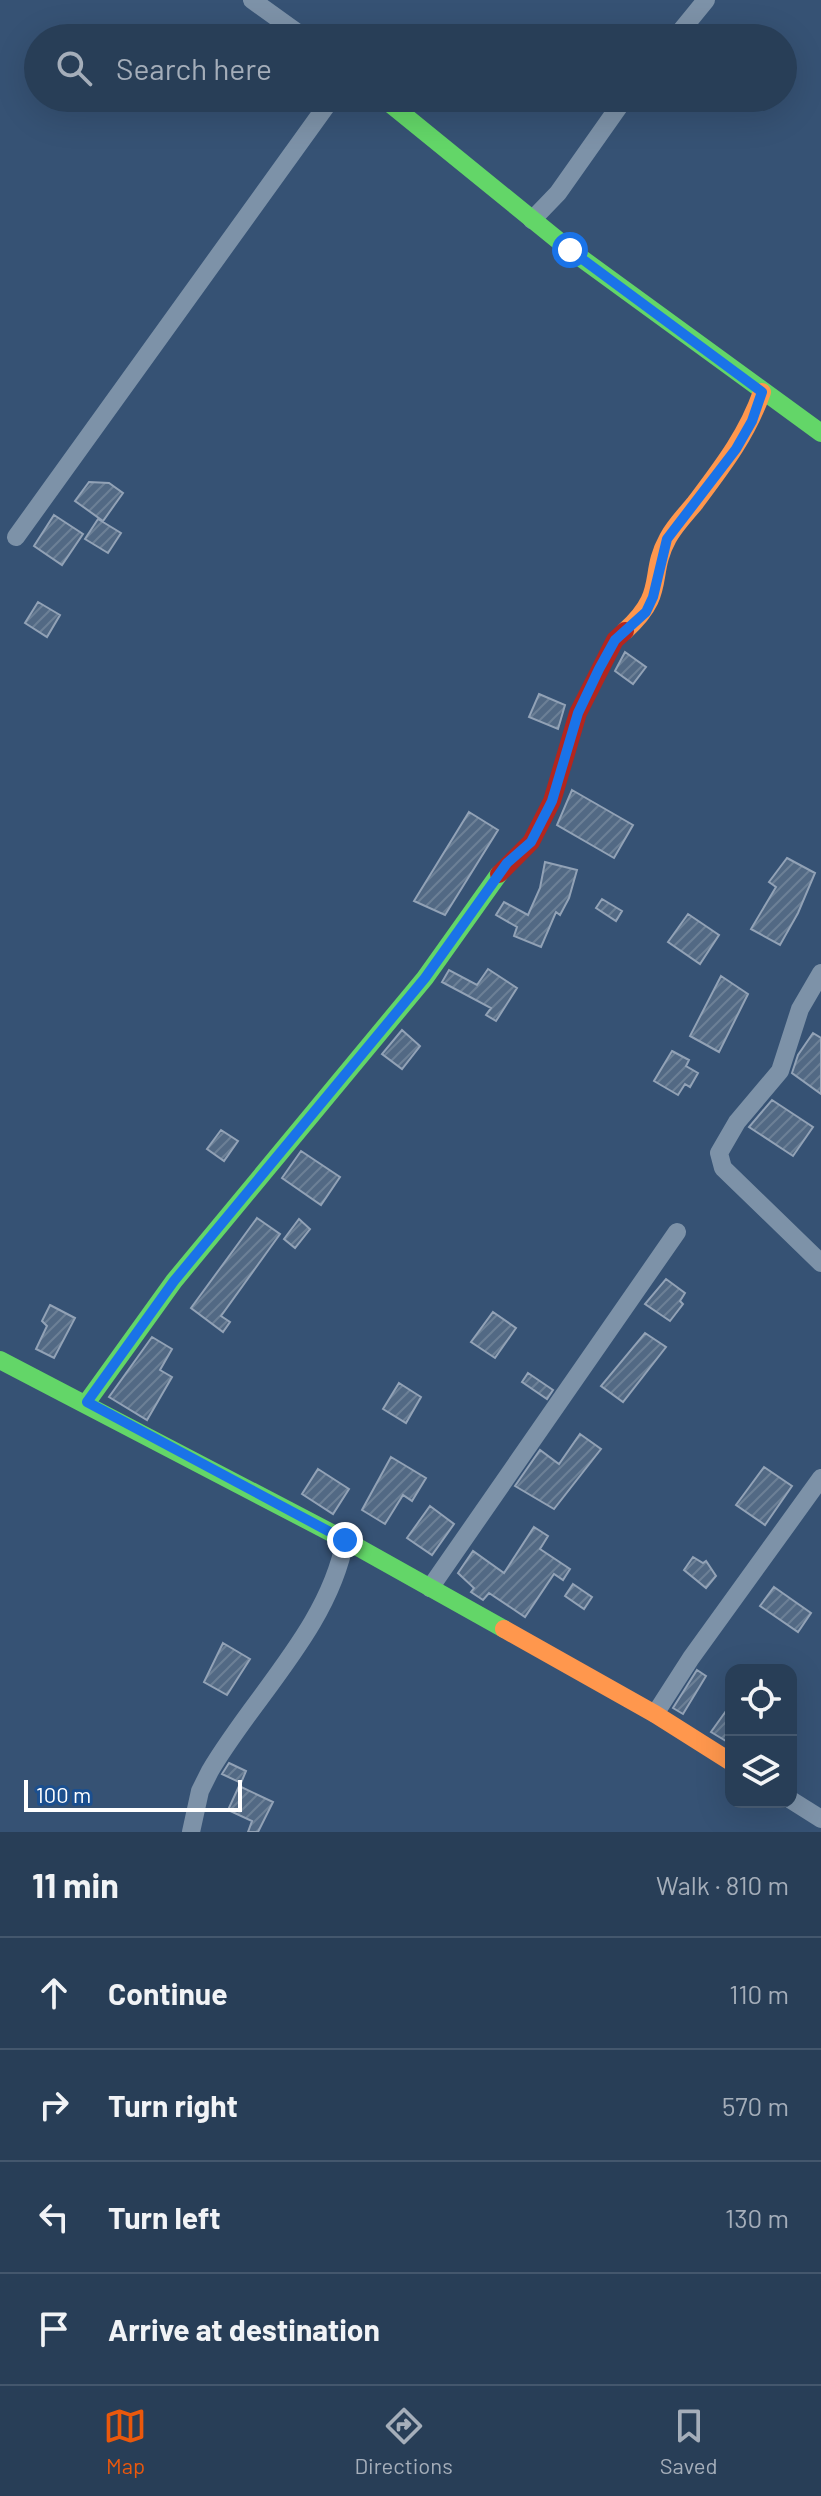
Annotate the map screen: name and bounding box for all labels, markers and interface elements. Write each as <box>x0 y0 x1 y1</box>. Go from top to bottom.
search box <box>24 24 797 112</box>
icon: search <box>52 46 96 90</box>
text: Search here <box>116 50 272 86</box>
route start <box>552 232 588 268</box>
route end <box>327 1522 363 1558</box>
map controls <box>725 1664 797 1808</box>
button: locate <box>725 1664 797 1736</box>
button: layers <box>725 1736 797 1808</box>
scale bar <box>24 1776 242 1812</box>
text: 100 m <box>36 1781 91 1807</box>
text: 11 min <box>32 1864 119 1905</box>
text: Walk · 810 m <box>656 1869 789 1900</box>
icon: ahead <box>32 1971 76 2015</box>
text: Continue <box>108 1975 228 2011</box>
text: 110 m <box>729 1978 789 2009</box>
icon: right <box>32 2083 76 2127</box>
text: Turn right <box>108 2087 238 2123</box>
text: 570 m <box>722 2090 789 2121</box>
icon: left <box>32 2195 76 2239</box>
text: Turn left <box>108 2199 221 2235</box>
text: 130 m <box>725 2202 789 2233</box>
icon: arrive <box>32 2307 76 2351</box>
text: Arrive at destination <box>108 2311 380 2347</box>
tab: Map <box>103 2404 147 2478</box>
tab: Directions <box>354 2404 453 2478</box>
tab: Saved <box>660 2404 717 2478</box>

